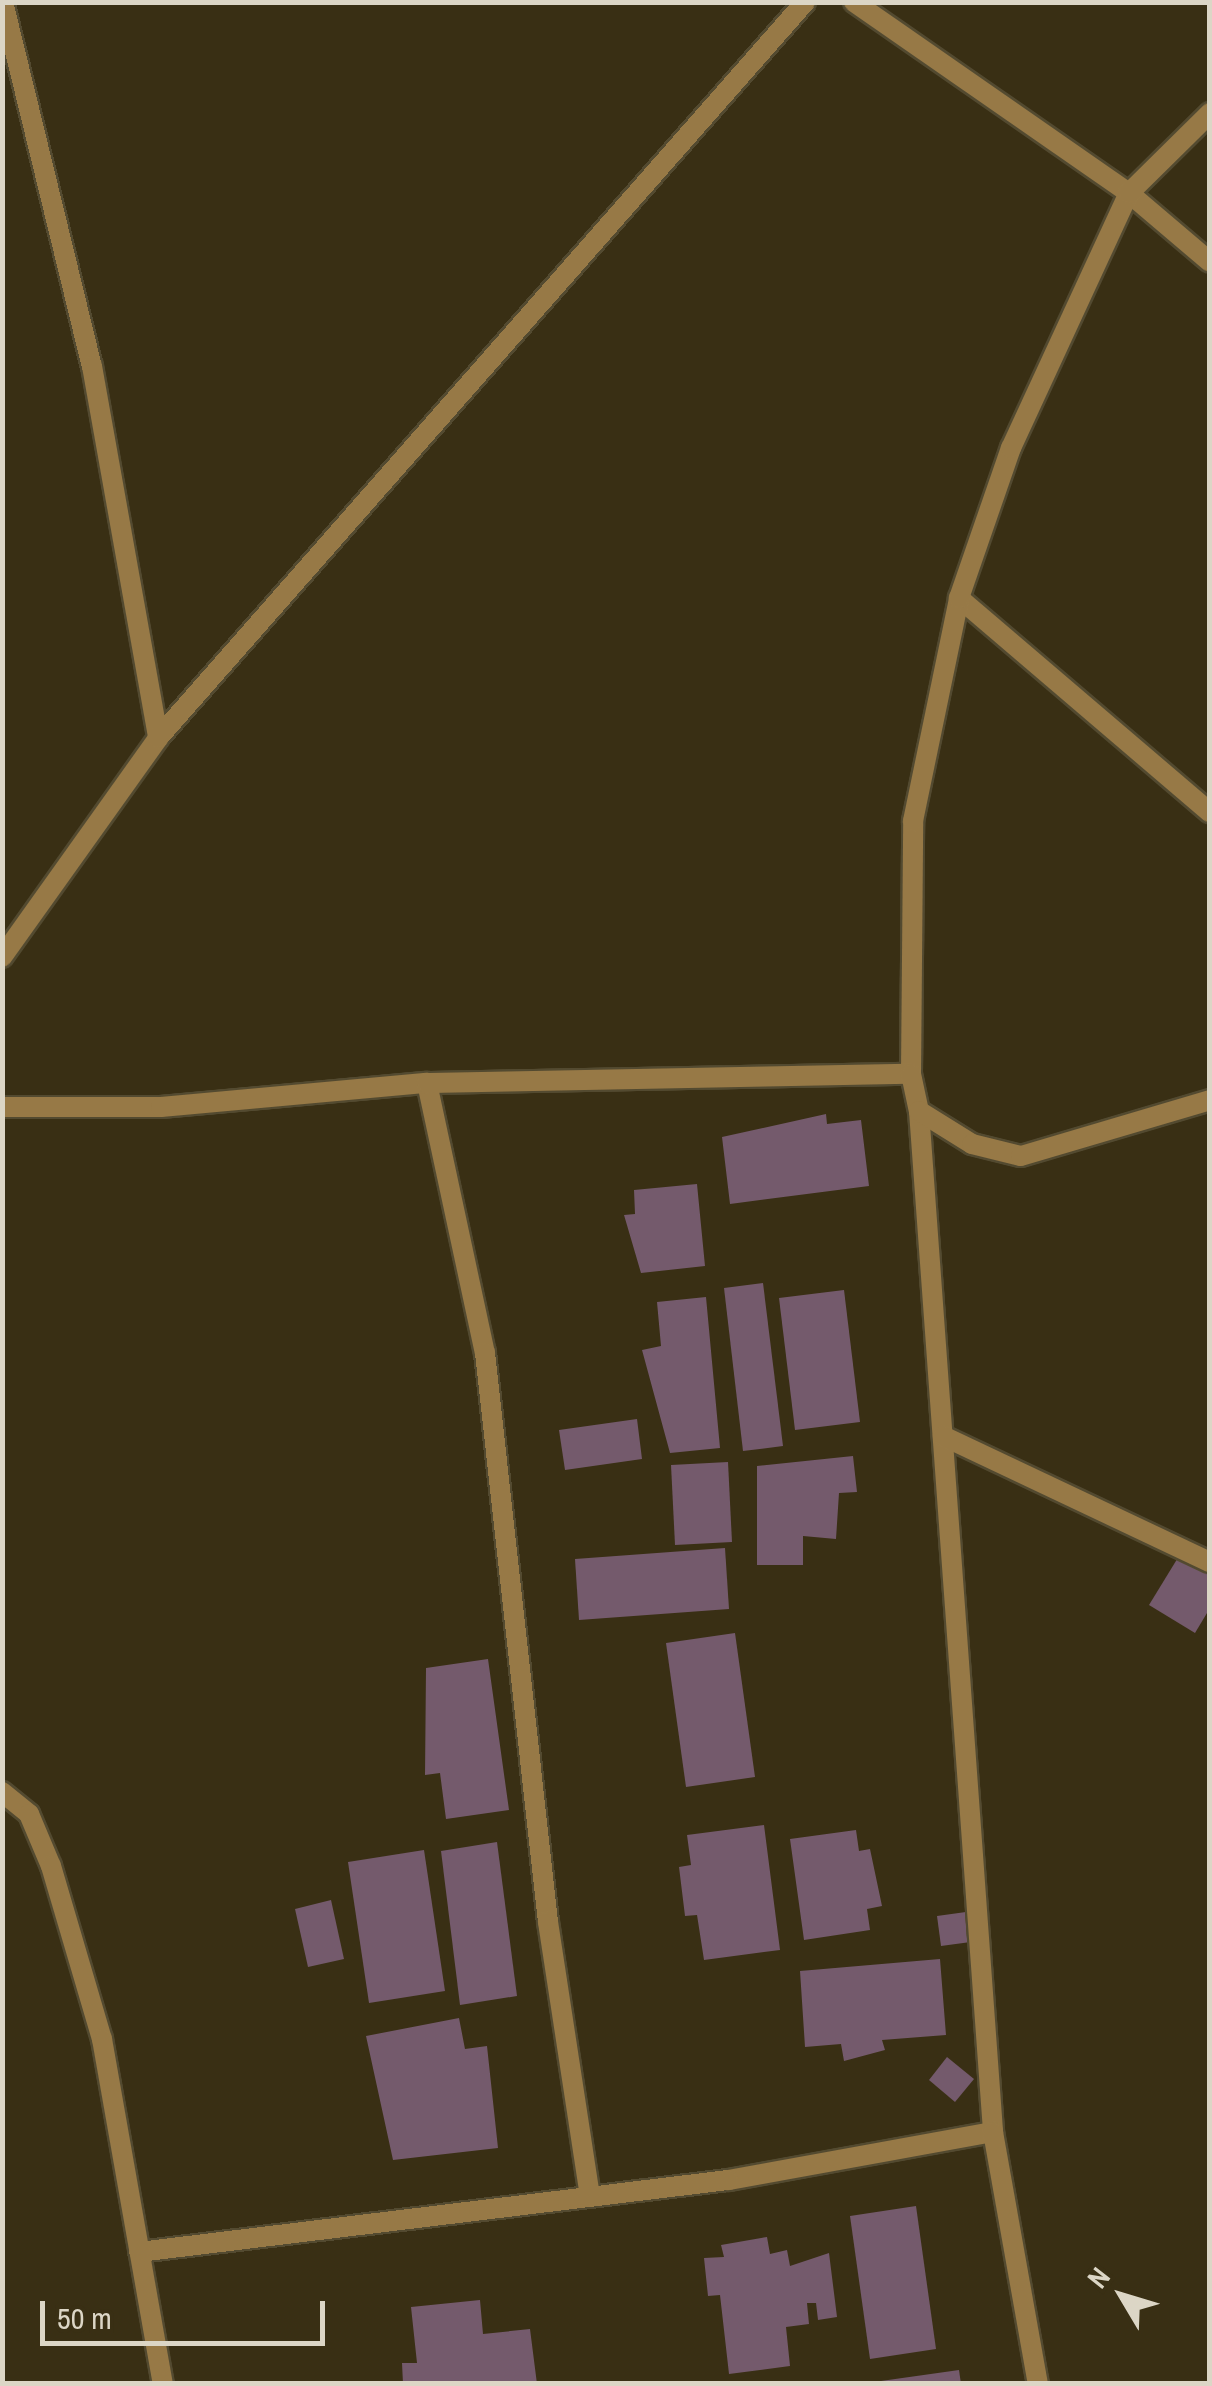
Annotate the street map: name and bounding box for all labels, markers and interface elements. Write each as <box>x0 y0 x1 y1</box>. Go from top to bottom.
north arrow <box>1072 2246 1172 2346</box>
text: N <box>1078 2259 1118 2296</box>
scale bar <box>45 2281 330 2343</box>
text: 50 m <box>57 2298 112 2338</box>

